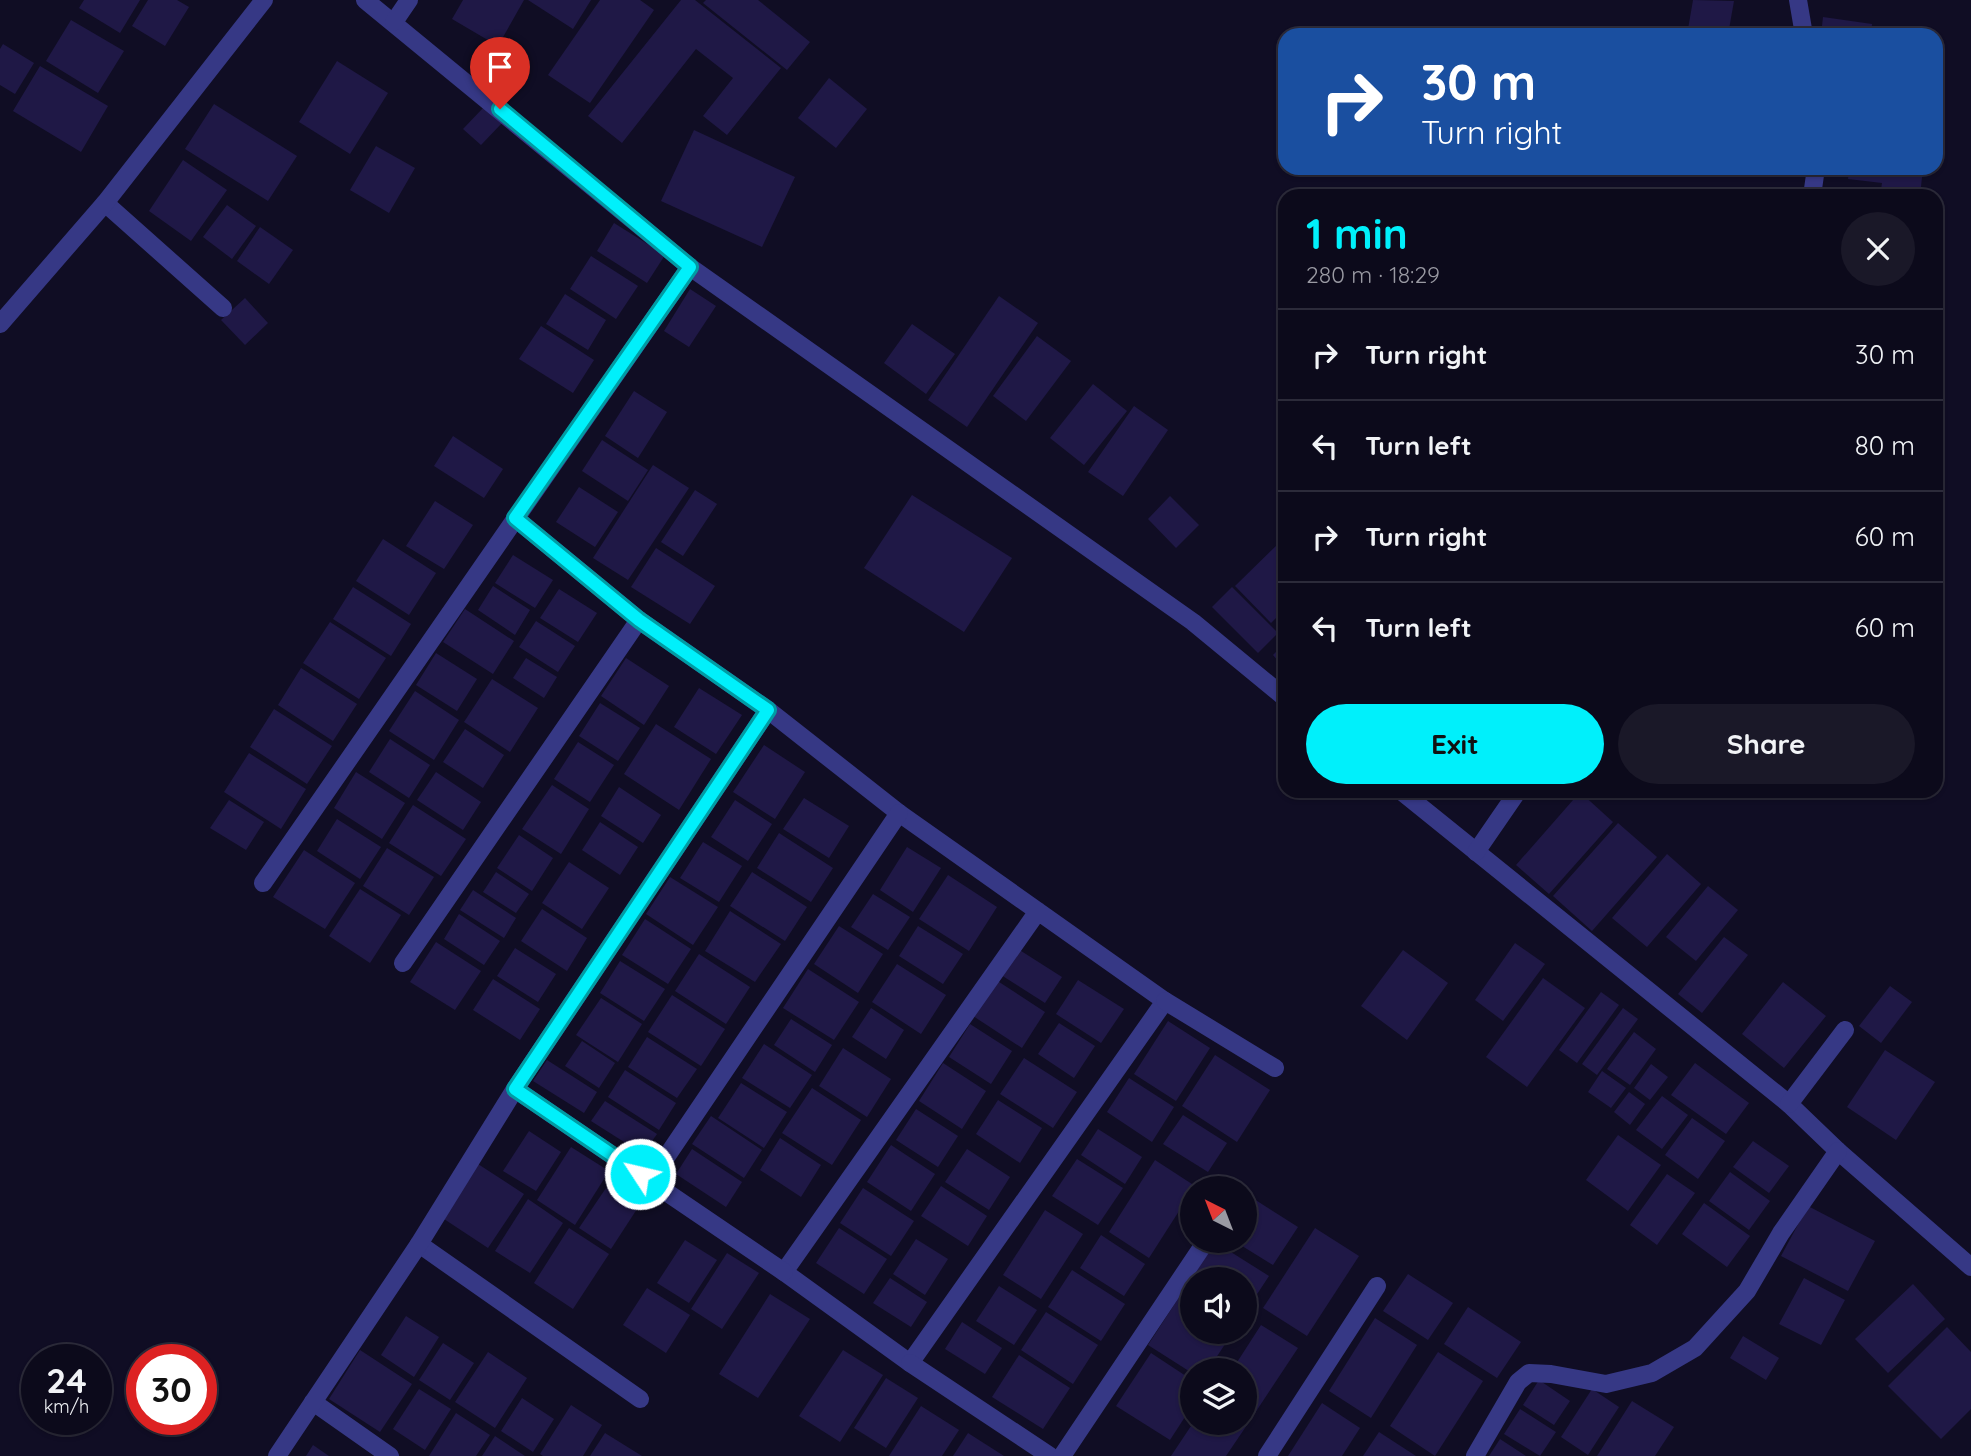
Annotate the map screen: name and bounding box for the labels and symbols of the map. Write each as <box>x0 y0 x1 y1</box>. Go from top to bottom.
pin <box>470 37 530 109</box>
position arrow <box>603 1137 677 1211</box>
north arrow <box>1180 1176 1256 1253</box>
speed limit sign: 30 <box>126 1344 217 1435</box>

